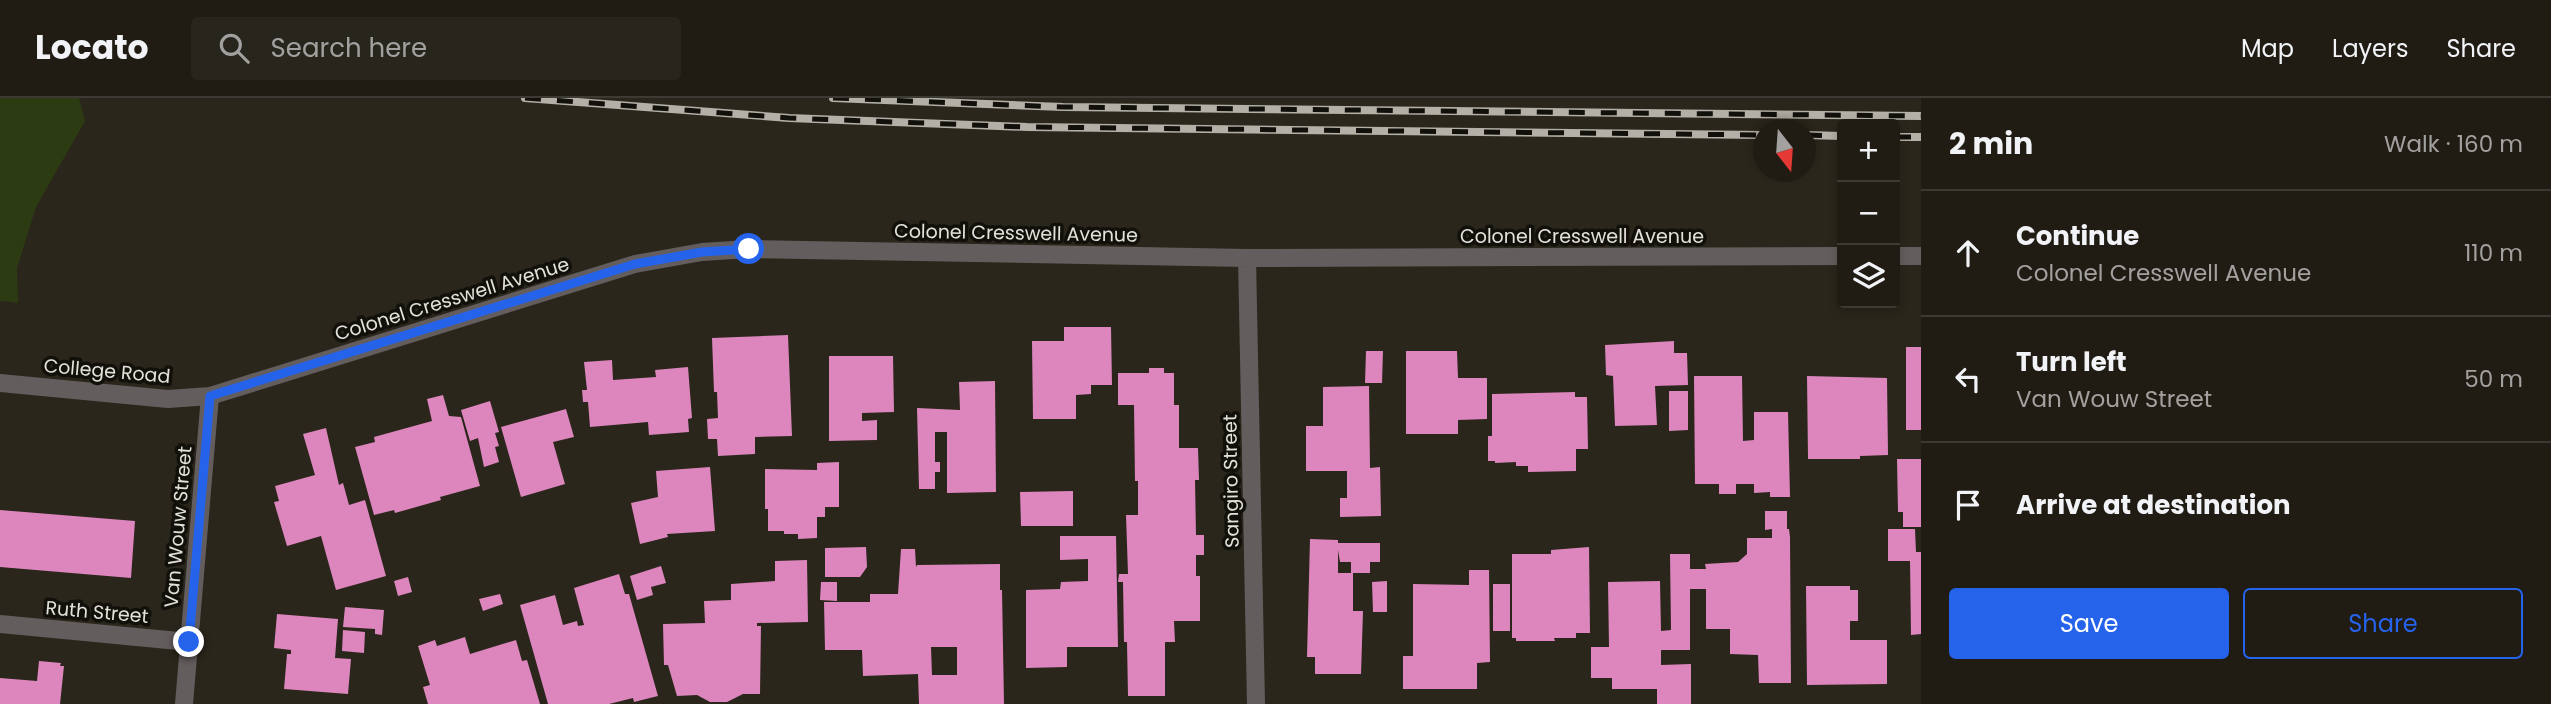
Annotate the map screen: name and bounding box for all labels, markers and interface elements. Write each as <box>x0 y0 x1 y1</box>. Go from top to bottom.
search box <box>191 17 681 80</box>
text: Locato <box>35 24 149 71</box>
icon: search <box>215 29 253 67</box>
text: Search here <box>271 30 427 66</box>
text: Map <box>2241 32 2294 65</box>
text: Layers <box>2332 32 2408 65</box>
text: Share <box>2446 32 2516 65</box>
north arrow <box>1753 119 1816 182</box>
map controls <box>1837 119 1900 308</box>
button: + <box>1837 119 1900 182</box>
text: 2 min <box>1949 122 2033 165</box>
text: Walk · 160 m <box>2384 128 2523 160</box>
button: − <box>1837 182 1900 245</box>
street label: Colonel Cresswell Avenue <box>894 217 1138 249</box>
text: Continue <box>2016 218 2139 254</box>
street label: Colonel Cresswell Avenue <box>1460 223 1704 250</box>
route start <box>733 233 764 264</box>
icon: ahead <box>1949 234 1987 272</box>
text: 110 m <box>2464 237 2523 269</box>
button: layers <box>1837 245 1900 308</box>
street label: Colonel Cresswell Avenue <box>331 250 573 348</box>
text: Colonel Cresswell Avenue <box>2016 257 2311 289</box>
text: Turn left <box>2016 344 2127 380</box>
street label: College Road <box>43 352 171 390</box>
icon: left <box>1949 360 1987 398</box>
text: 50 m <box>2464 363 2523 395</box>
text: Van Wouw Street <box>2016 383 2212 415</box>
street label: Sangiro Street <box>1216 414 1246 548</box>
street label: Van Wouw Street <box>157 445 199 609</box>
icon: arrive <box>1949 486 1987 524</box>
text: Arrive at destination <box>2016 487 2291 523</box>
button: Save <box>1949 588 2229 659</box>
button: Share <box>2243 588 2523 659</box>
street label: Ruth Street <box>44 594 150 630</box>
route end <box>173 626 204 657</box>

